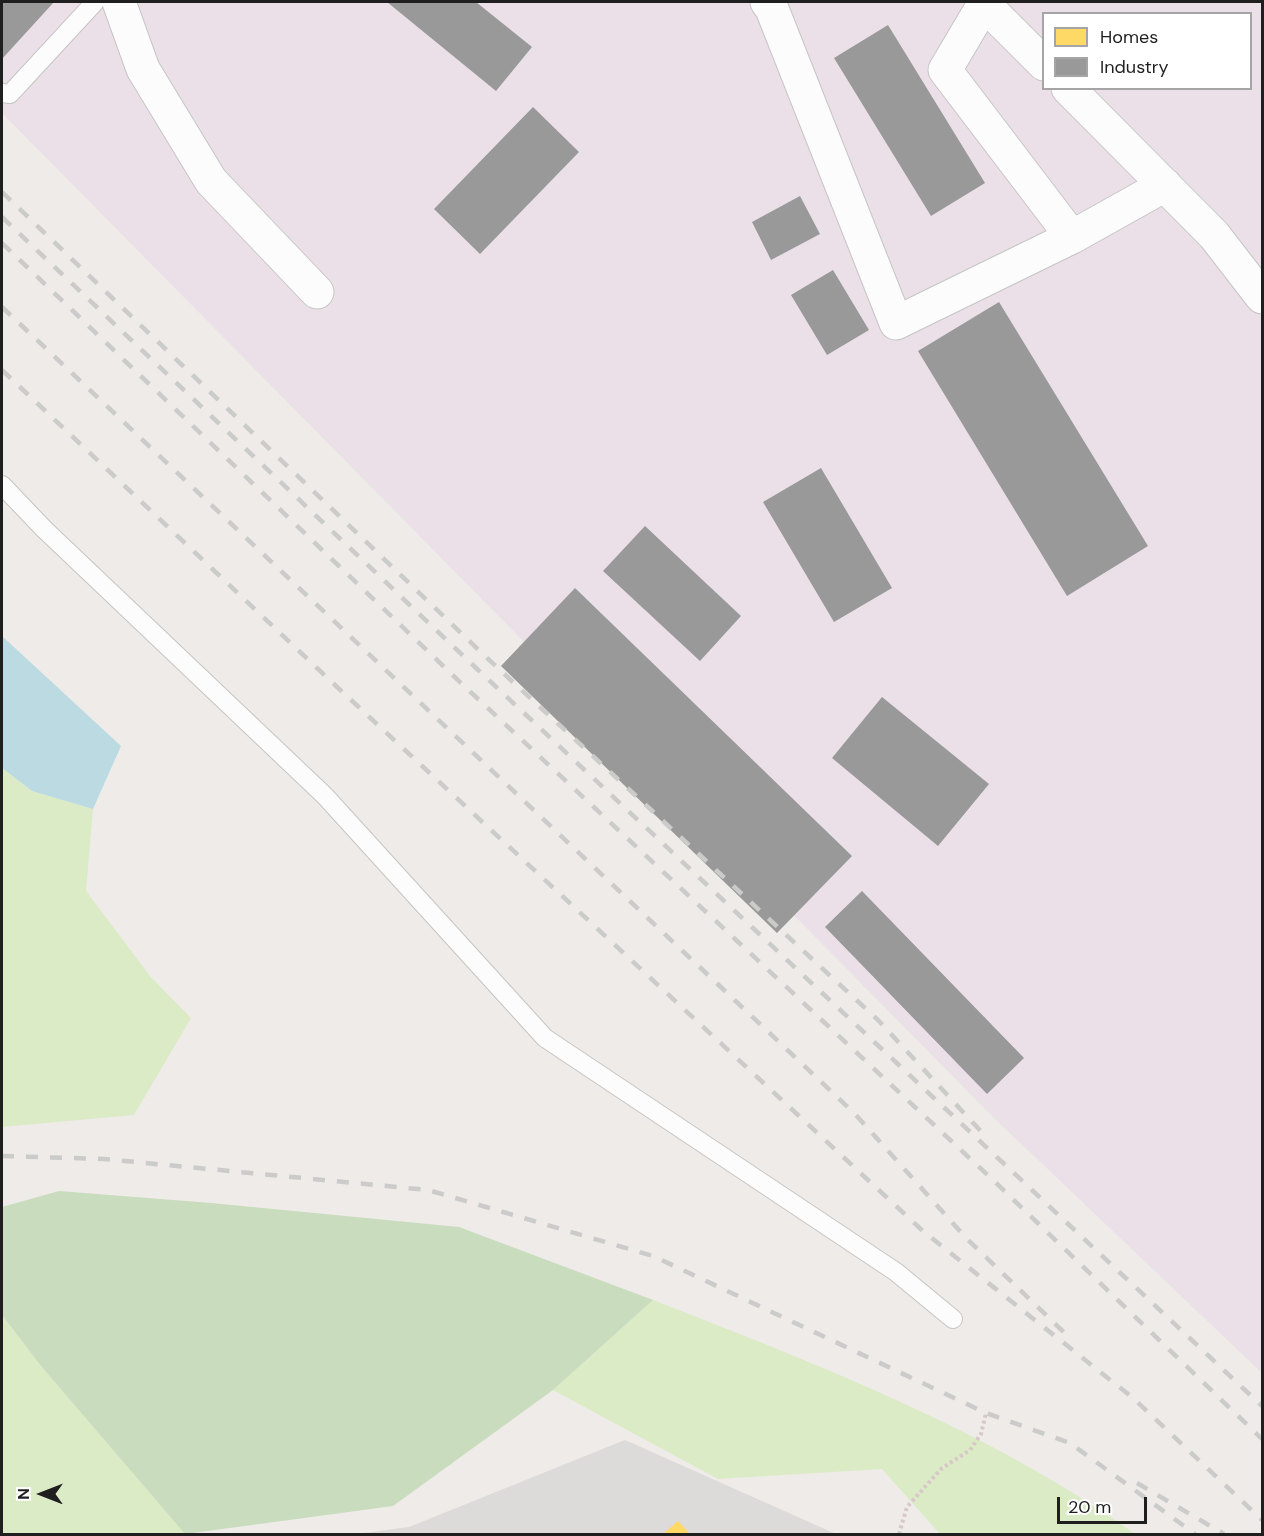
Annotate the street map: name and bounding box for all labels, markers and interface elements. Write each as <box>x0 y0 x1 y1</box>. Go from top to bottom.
legend <box>1042 12 1252 90</box>
text: Homes <box>1100 25 1158 49</box>
text: Industry <box>1100 55 1169 79</box>
north arrow <box>12 1464 72 1524</box>
scale bar <box>1060 1485 1150 1523</box>
text: N <box>13 1488 34 1500</box>
text: 20 m <box>1068 1495 1111 1519</box>

